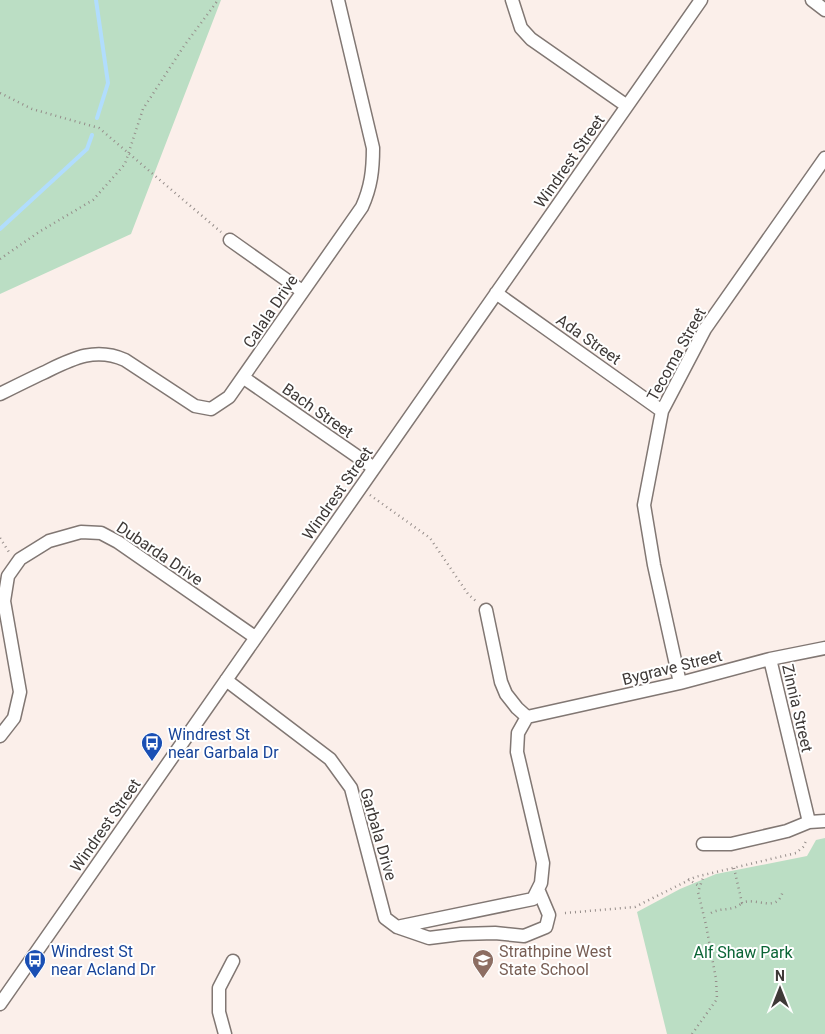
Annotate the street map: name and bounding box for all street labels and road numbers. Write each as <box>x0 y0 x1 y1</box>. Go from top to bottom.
street label: Windrest Street <box>530 111 609 212</box>
street label: Calala Drive <box>239 271 302 352</box>
street label: Tecoma Street <box>643 304 710 404</box>
street label: Ada Street <box>553 310 625 369</box>
street label: Bach Street <box>279 379 357 442</box>
street label: Windrest Street <box>298 443 377 544</box>
street label: Dubarda Drive <box>113 518 206 589</box>
street label: Bygrave Street <box>620 646 724 689</box>
street label: Zinnia Street <box>778 662 817 754</box>
street label: Windrest Street <box>66 775 145 876</box>
street label: Garbala Drive <box>356 786 401 883</box>

